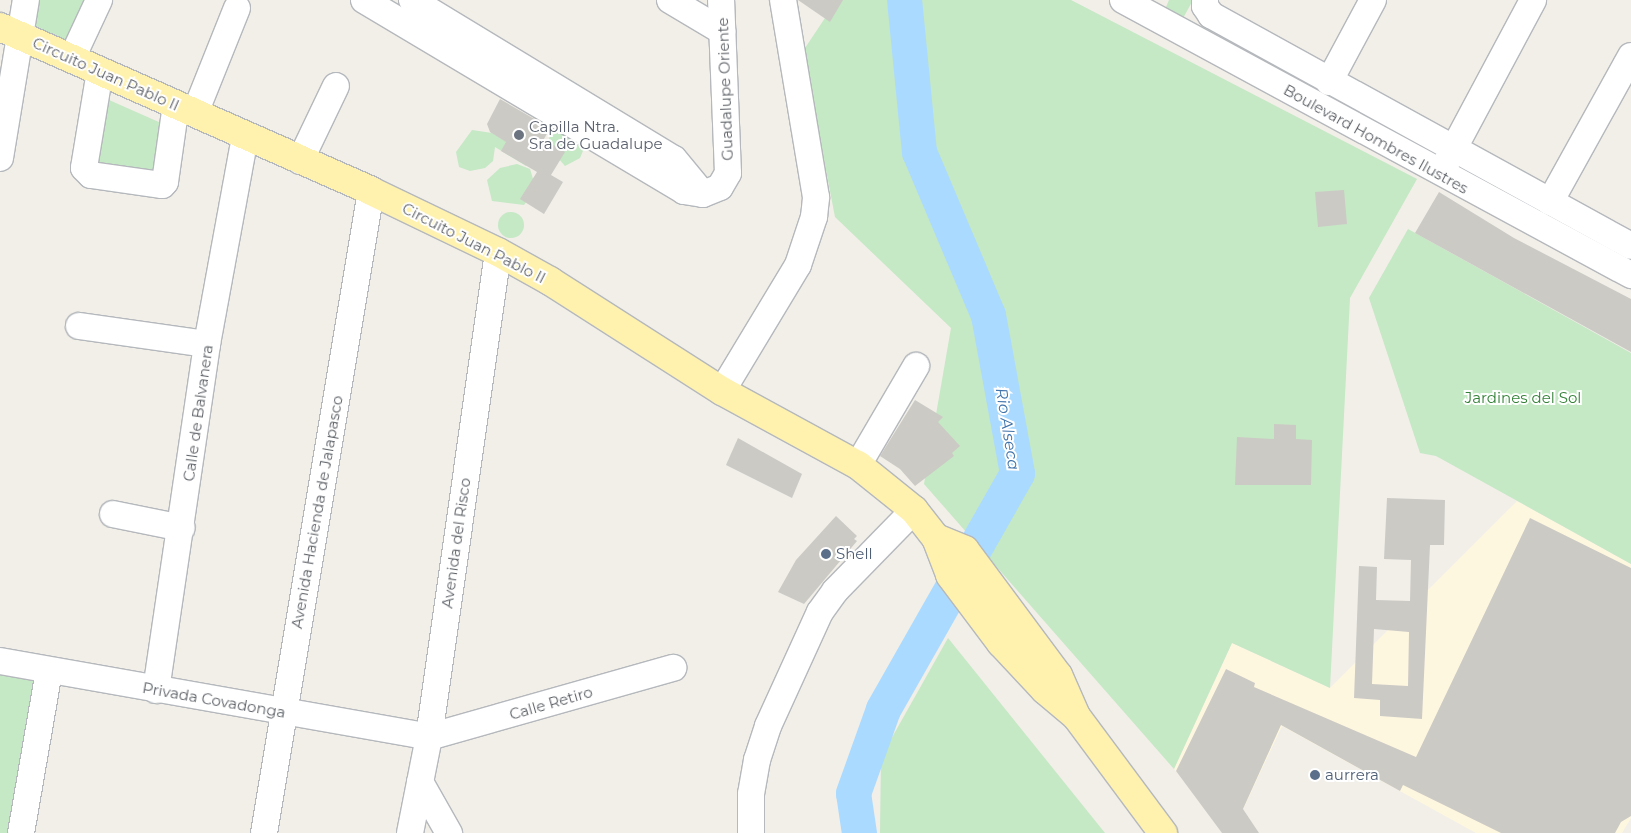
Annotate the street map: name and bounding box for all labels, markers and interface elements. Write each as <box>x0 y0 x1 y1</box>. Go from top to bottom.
street label: Guadalupe Oriente <box>714 17 736 161</box>
street label: Circuito Juan Pablo II <box>30 34 182 114</box>
street label: Boulevard Hombres Ilustres <box>1280 81 1472 197</box>
place label: Capilla Ntra. Sra de Guadalupe <box>529 117 662 152</box>
marker: Capilla Ntra. Sra de Guadalupe <box>513 129 525 141</box>
street label: Circuito Juan Pablo II <box>399 199 549 287</box>
street label: Calle de Balvanera <box>179 343 217 483</box>
water label: Rio Alseca <box>991 386 1023 472</box>
park label: Jardines del Sol <box>1465 389 1581 407</box>
street label: Avenida Hacienda de Jalapasco <box>288 394 346 630</box>
street label: Avenida del Risco <box>438 477 474 609</box>
place label: Shell <box>836 545 872 563</box>
marker: Shell <box>820 548 832 560</box>
street label: Privada Covadonga <box>141 679 287 721</box>
street label: Calle Retiro <box>507 683 595 723</box>
place label: aurrera <box>1325 766 1379 784</box>
marker: aurrera <box>1309 769 1321 781</box>

